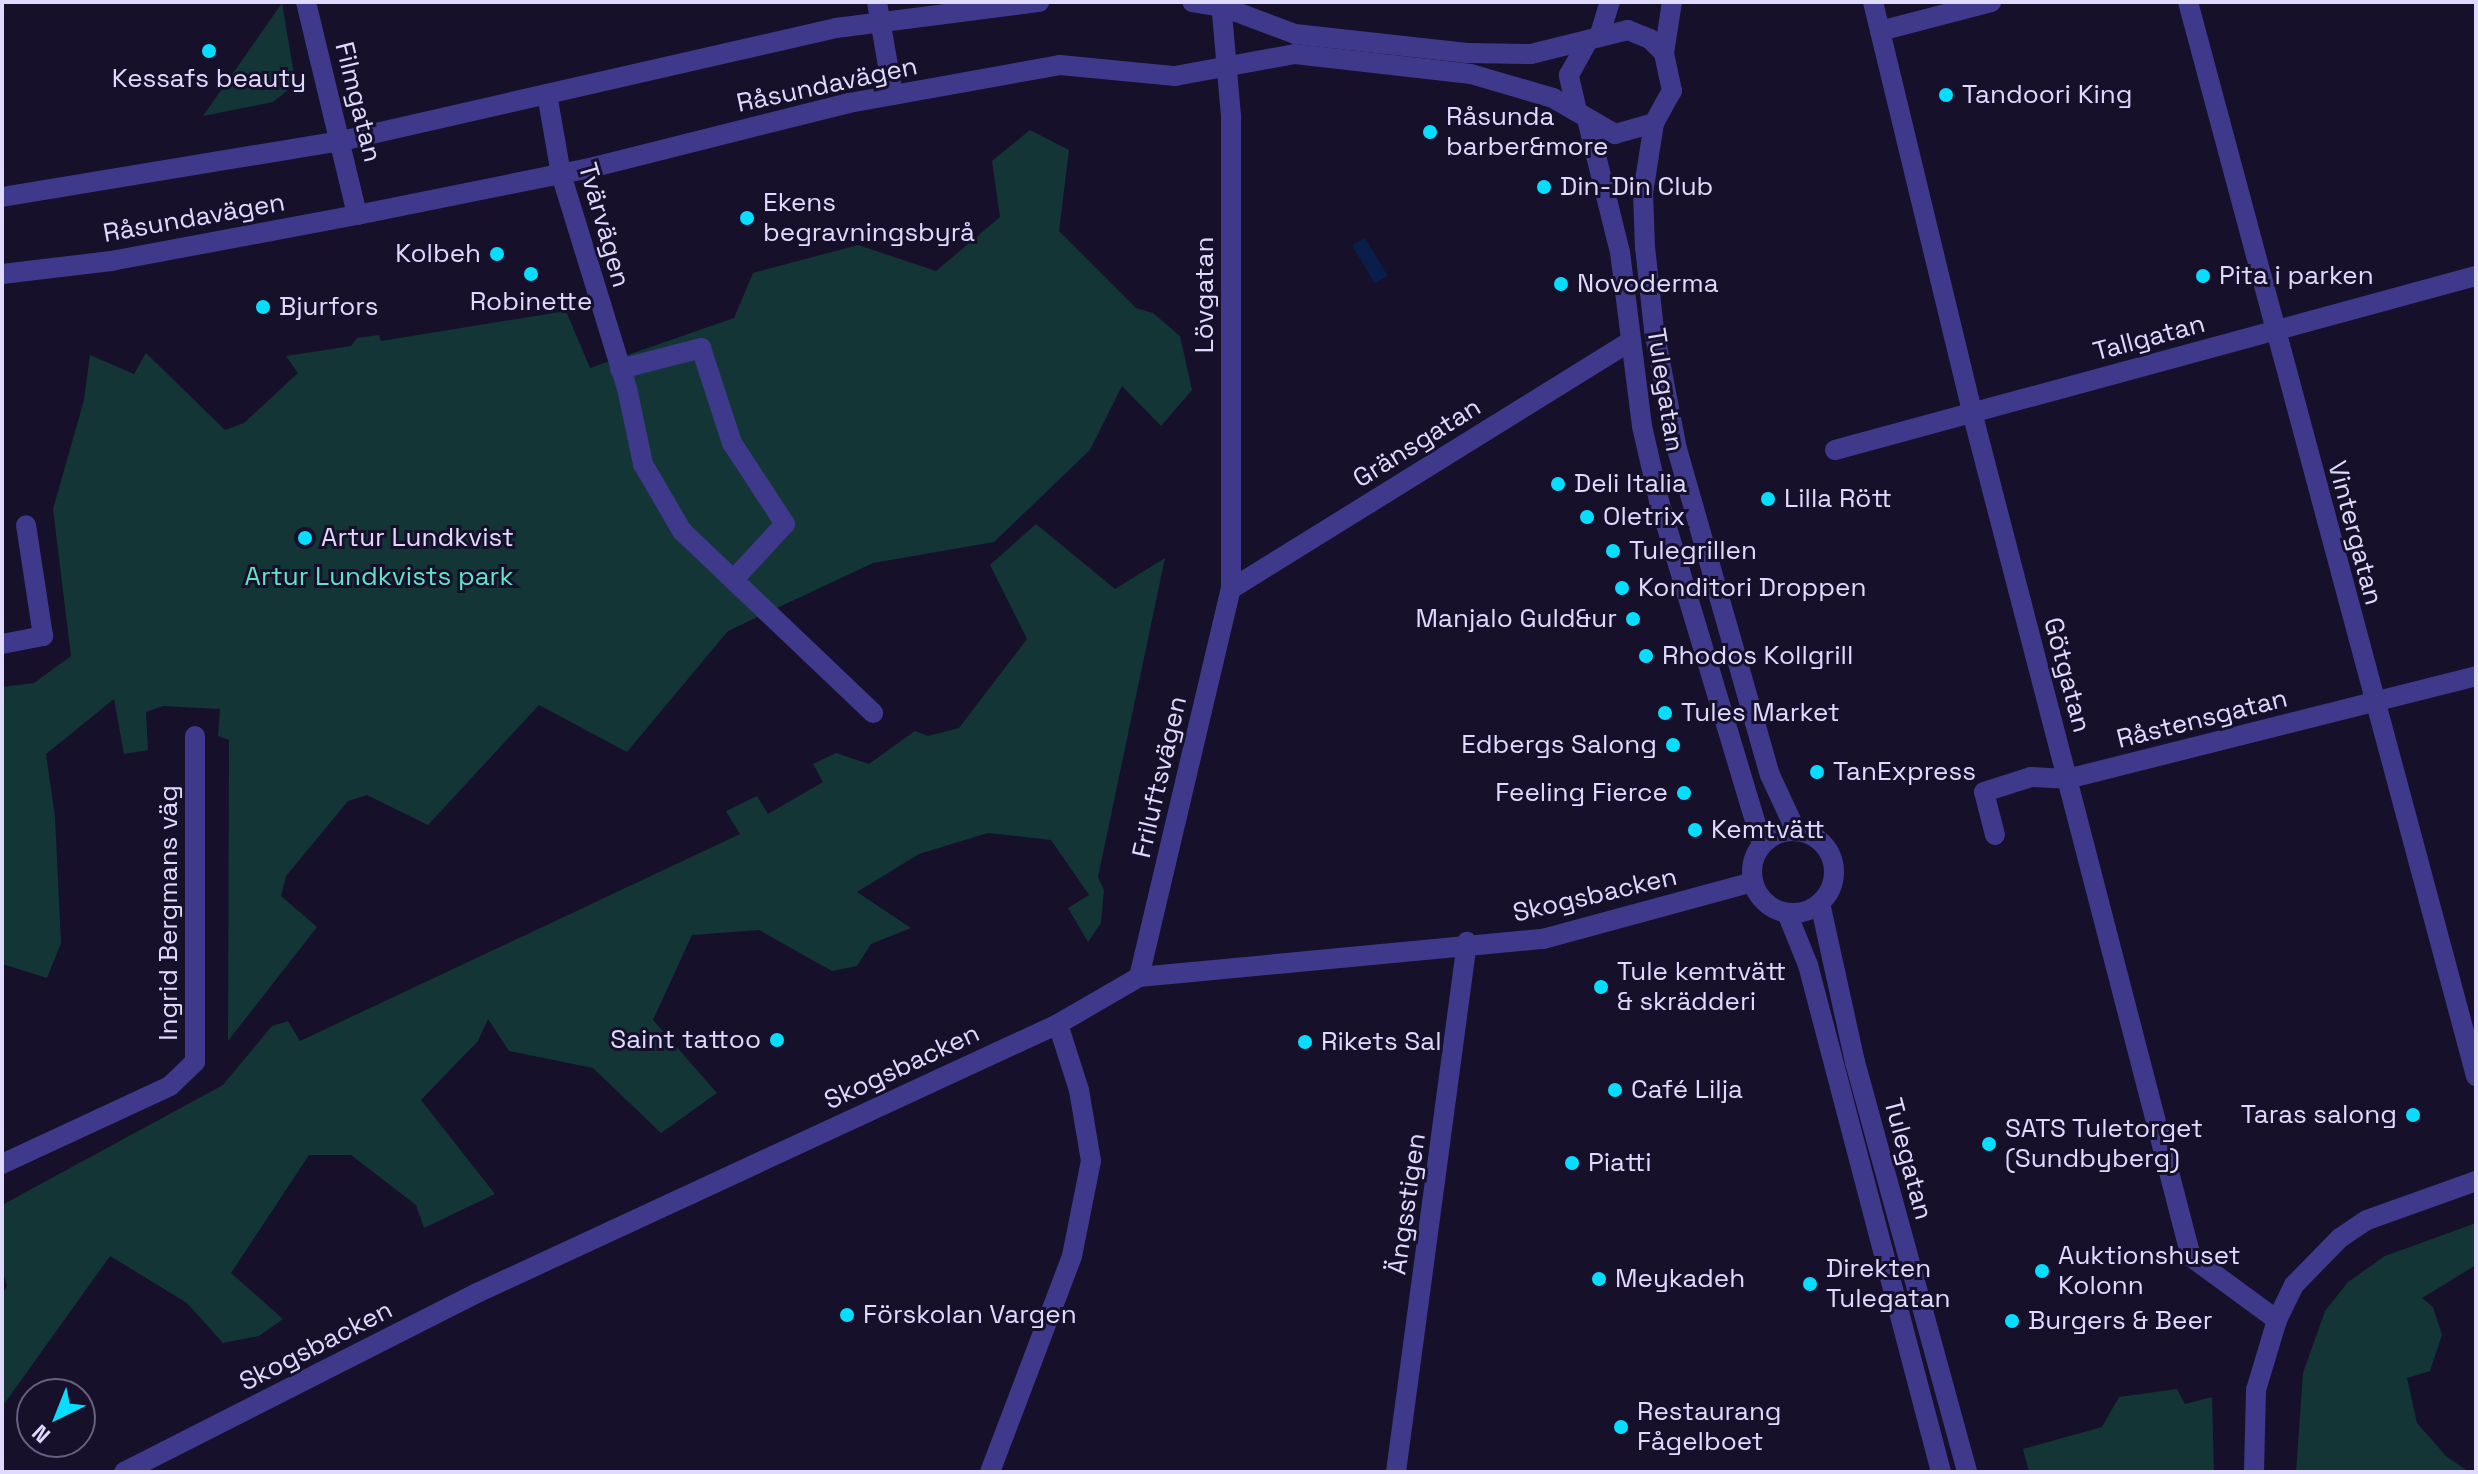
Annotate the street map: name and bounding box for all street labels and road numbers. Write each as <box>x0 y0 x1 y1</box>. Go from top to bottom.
street label: Filmgatan <box>328 39 388 165</box>
street label: Råsundavägen <box>734 51 920 119</box>
street label: Tvärvägen <box>571 159 637 291</box>
street label: Råsundavägen <box>101 187 287 249</box>
street label: Lövgatan <box>1189 237 1221 353</box>
street label: Tallgatan <box>2090 308 2208 368</box>
street label: Tulegatan <box>1640 326 1690 454</box>
street label: Gränsgatan <box>1347 391 1487 495</box>
street label: Vintergatan <box>2321 458 2389 608</box>
street label: Götgatan <box>2037 614 2097 736</box>
street label: Råstensgatan <box>2113 683 2291 755</box>
street label: Friluftsvägen <box>1126 693 1194 861</box>
street label: Ingrid Bergmans väg <box>153 785 185 1041</box>
street label: Skogsbacken <box>1510 861 1680 929</box>
street label: Skogsbacken <box>820 1018 984 1116</box>
street label: Tulegatan <box>1877 1095 1939 1223</box>
street label: Ängsstigen <box>1382 1131 1432 1277</box>
street label: Skogsbacken <box>234 1294 398 1398</box>

